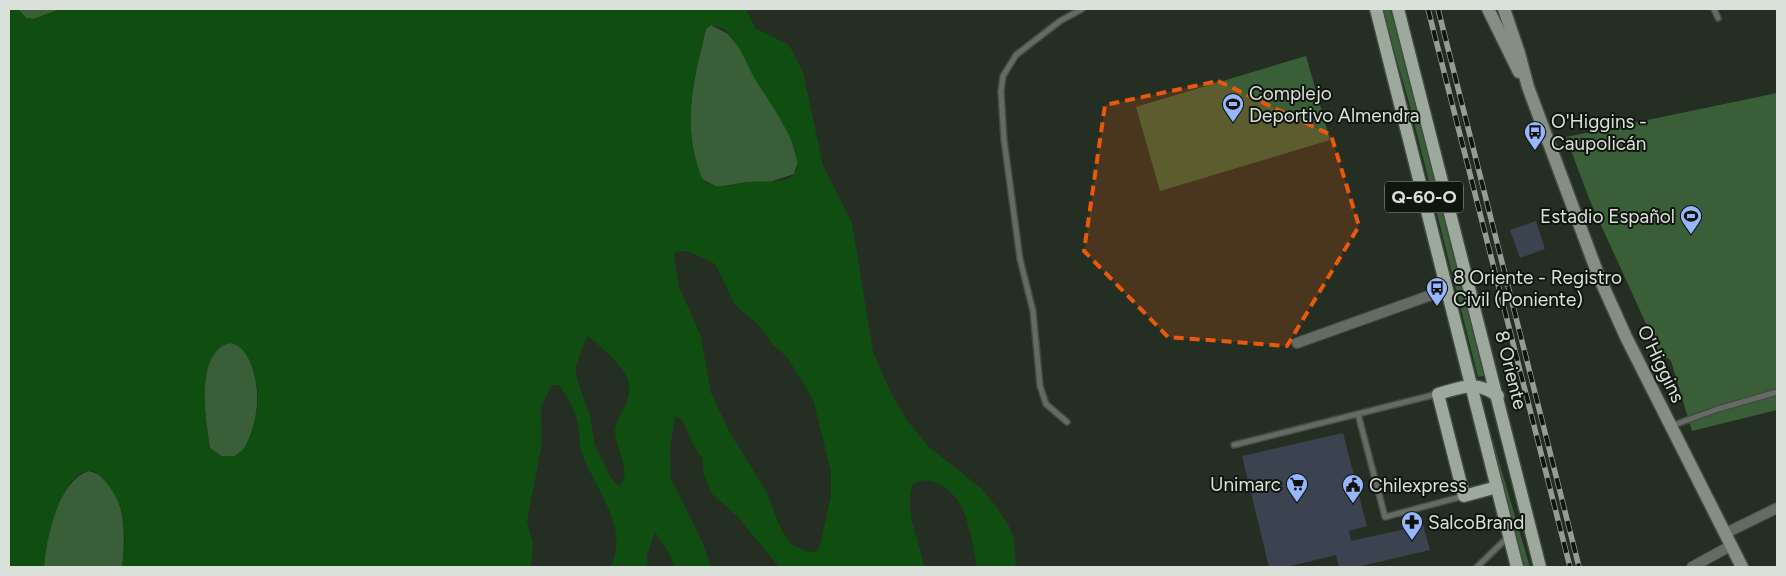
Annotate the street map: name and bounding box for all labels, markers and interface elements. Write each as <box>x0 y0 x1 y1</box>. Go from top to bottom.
place label: Complejo Deportivo Almendra <box>1249 82 1420 127</box>
sports icon: Complejo Deportivo Almendra <box>1221 92 1245 123</box>
place label: O'Higgins - Caupolicán <box>1551 110 1647 155</box>
bus stop icon: O'Higgins - Caupolicán <box>1523 120 1547 151</box>
road number: Q-60-O <box>1385 182 1463 212</box>
sports icon: Estadio Español <box>1679 204 1703 235</box>
place label: Estadio Español <box>1540 205 1675 228</box>
place label: 8 Oriente - Registro Civil (Poniente) <box>1453 266 1622 311</box>
bus stop icon: 8 Oriente - Registro Civil (Poniente) <box>1425 276 1449 307</box>
street label: O'Higgins <box>1632 321 1690 407</box>
street label: 8 Oriente <box>1490 328 1532 412</box>
supermarket icon: Unimarc <box>1285 472 1309 503</box>
place label: Unimarc <box>1210 473 1281 496</box>
public building icon: Chilexpress <box>1341 473 1365 504</box>
place label: Chilexpress <box>1369 474 1467 497</box>
pharmacy icon: SalcoBrand <box>1400 510 1424 541</box>
place label: SalcoBrand <box>1428 511 1524 534</box>

